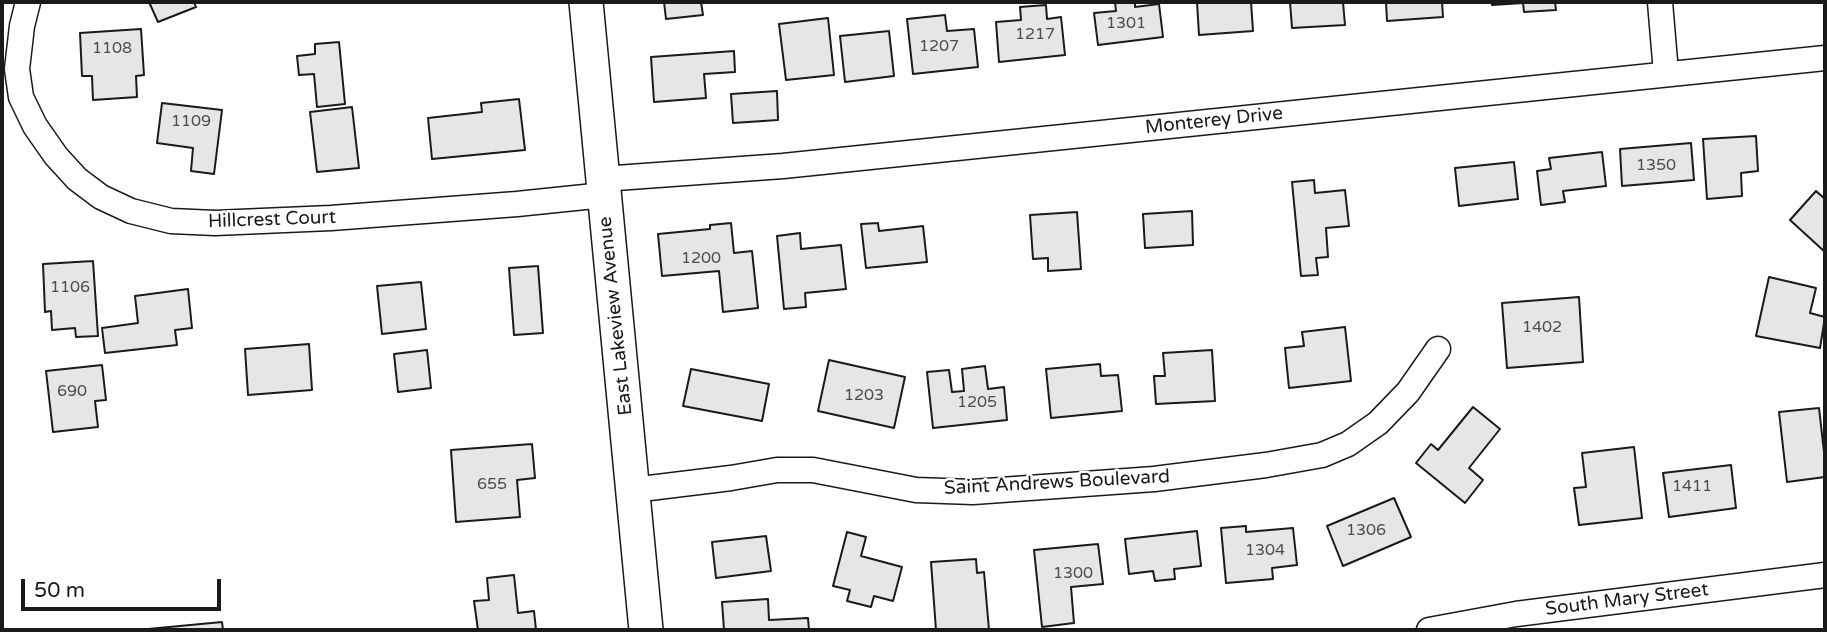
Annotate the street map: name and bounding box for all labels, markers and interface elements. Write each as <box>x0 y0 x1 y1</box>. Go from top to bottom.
house number: 1301 <box>1106 14 1146 34</box>
house number: 1217 <box>1015 25 1055 45</box>
house number: 1207 <box>919 37 959 57</box>
house number: 1108 <box>92 39 132 59</box>
street label: Monterey Drive <box>1144 102 1284 140</box>
house number: 1109 <box>171 112 211 132</box>
house number: 1350 <box>1636 156 1676 176</box>
street label: Hillcrest Court <box>208 206 336 234</box>
street label: East Lakeview Avenue <box>594 215 638 417</box>
house number: 1200 <box>681 249 721 269</box>
house number: 1106 <box>50 278 90 298</box>
house number: 1402 <box>1522 318 1562 338</box>
house number: 690 <box>57 382 87 402</box>
house number: 1203 <box>844 386 884 406</box>
house number: 1205 <box>957 393 997 413</box>
street label: Saint Andrews Boulevard <box>943 466 1171 500</box>
house number: 655 <box>477 475 507 495</box>
house number: 1411 <box>1672 477 1712 497</box>
house number: 1306 <box>1346 521 1386 541</box>
house number: 1304 <box>1245 541 1285 561</box>
house number: 1300 <box>1053 564 1093 584</box>
scale bar <box>24 566 224 610</box>
text: 50 m <box>34 578 85 603</box>
street label: South Mary Street <box>1544 579 1710 621</box>

